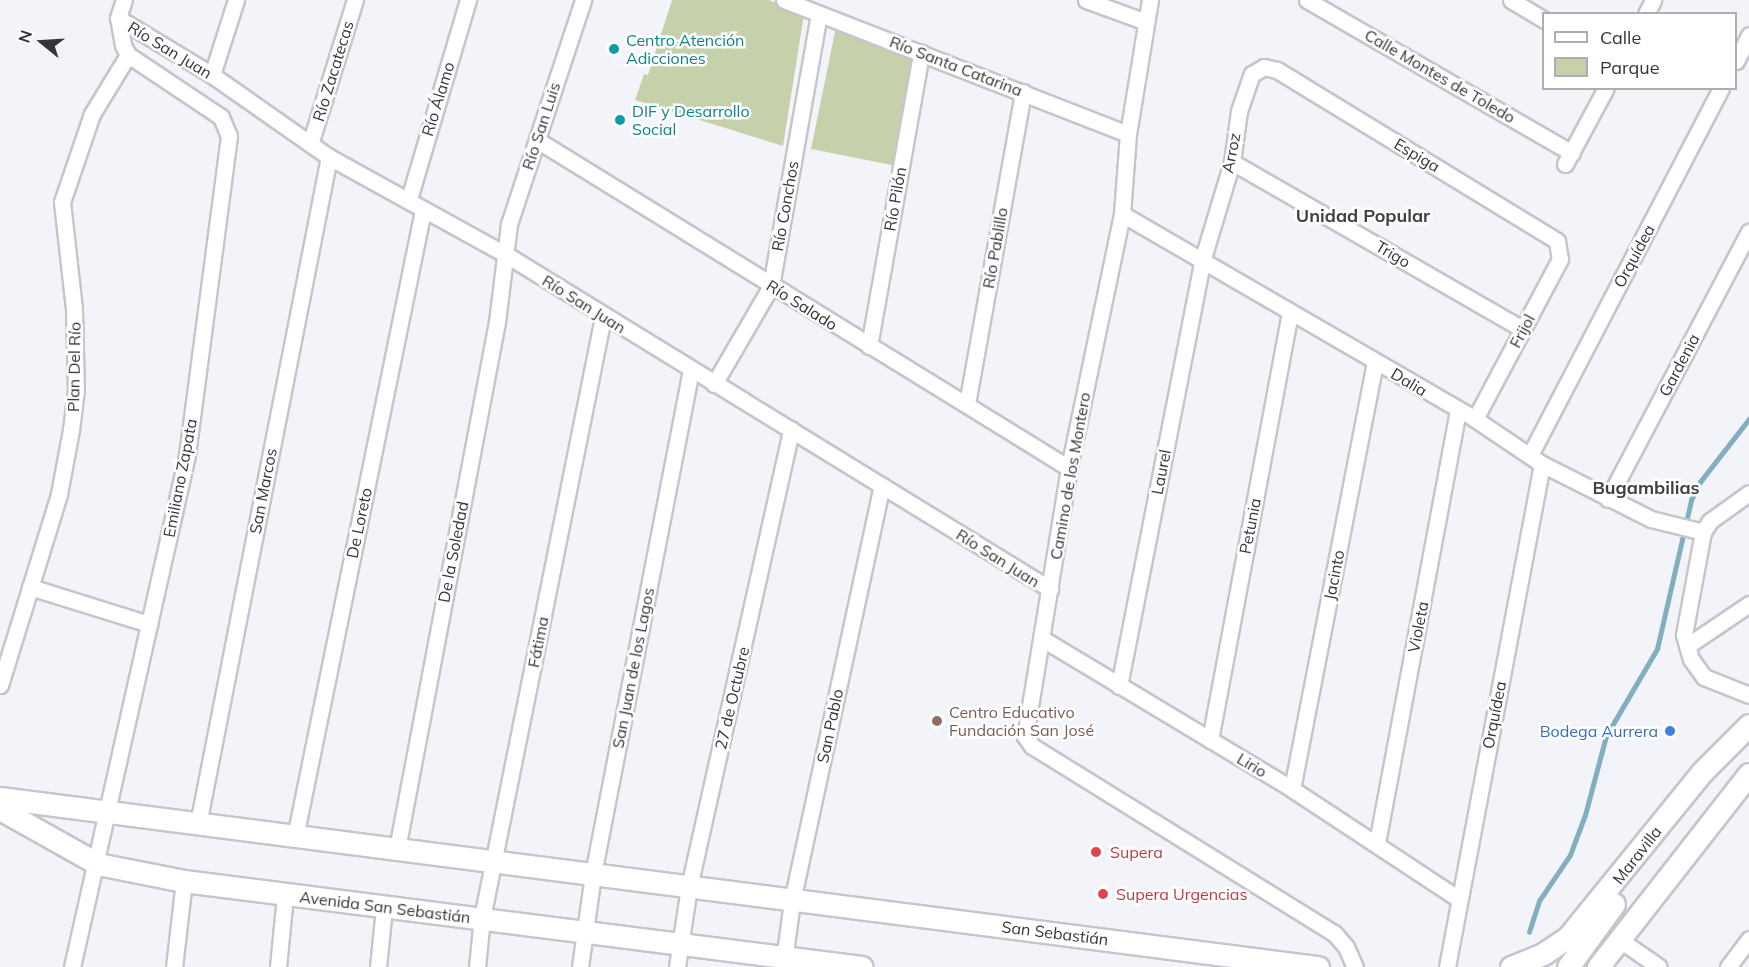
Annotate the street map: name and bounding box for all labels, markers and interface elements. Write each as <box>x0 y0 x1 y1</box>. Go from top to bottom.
north arrow <box>12 12 72 72</box>
legend <box>1542 12 1737 90</box>
street label: Río San Juan <box>124 17 216 83</box>
street label: Río Zacatecas <box>309 18 357 124</box>
street label: Calle Montes de Toledo <box>1361 25 1519 127</box>
text: Calle <box>1600 26 1641 49</box>
text: N <box>14 28 36 45</box>
place label: Centro Atención Adicciones <box>626 30 744 68</box>
street label: Río Santa Catarina <box>887 32 1025 100</box>
marker: Centro Atención Adicciones <box>607 42 621 56</box>
text: Parque <box>1600 56 1659 79</box>
street label: Río Álamo <box>418 60 458 138</box>
street label: Río San Luis <box>518 80 564 172</box>
place label: DIF y Desarrollo Social <box>632 101 750 139</box>
marker: DIF y Desarrollo Social <box>613 113 627 127</box>
street label: Arroz <box>1218 131 1244 175</box>
street label: Espiga <box>1391 134 1443 176</box>
street label: Río Conchos <box>768 159 802 253</box>
street label: Río Pilón <box>880 165 910 233</box>
district label: Unidad Popular <box>1296 205 1430 227</box>
street label: Río Pablillo <box>978 206 1012 290</box>
street label: Orquídea <box>1609 221 1659 291</box>
street label: Trigo <box>1372 236 1414 272</box>
street label: Río San Juan <box>539 271 629 337</box>
street label: Río Salado <box>763 276 841 334</box>
street label: Frijol <box>1505 311 1539 351</box>
street label: Plan Del Río <box>64 322 84 412</box>
street label: Gardenia <box>1655 330 1703 400</box>
street label: Dalia <box>1387 364 1431 400</box>
street label: Camino de los Montero <box>1046 391 1094 561</box>
street label: Emiliano Zapata <box>159 417 201 539</box>
street label: San Marcos <box>245 446 281 536</box>
street label: Laurel <box>1147 448 1175 496</box>
district label: Bugambilias <box>1592 477 1700 499</box>
street label: De Loreto <box>342 486 376 560</box>
street label: Petunia <box>1235 497 1265 555</box>
street label: De la Soledad <box>434 500 472 604</box>
street label: Río San Juan <box>953 525 1043 591</box>
street label: Jacinto <box>1320 548 1348 602</box>
street label: San Juan de los Lagos <box>608 586 658 750</box>
street label: Violeta <box>1404 600 1432 654</box>
street label: Fátima <box>524 615 552 669</box>
street label: 27 de Octubre <box>711 645 753 751</box>
street label: Orquídea <box>1478 679 1510 751</box>
street label: San Pablo <box>813 687 847 765</box>
place label: Centro Educativo Fundación San José <box>949 702 1094 740</box>
marker: Centro Educativo Fundación San José <box>930 714 944 728</box>
place label: Bodega Aurrera <box>1540 721 1658 741</box>
marker: Bodega Aurrera <box>1663 724 1677 738</box>
street label: Lirio <box>1234 749 1270 781</box>
street label: Maravilla <box>1608 822 1666 888</box>
place label: Supera <box>1110 842 1163 862</box>
marker: Supera <box>1087 843 1105 861</box>
place label: Supera Urgencias <box>1116 884 1247 904</box>
marker: Supera Urgencias <box>1094 885 1112 903</box>
street label: Avenida San Sebastián <box>298 887 472 927</box>
street label: San Sebastián <box>1001 917 1109 949</box>

